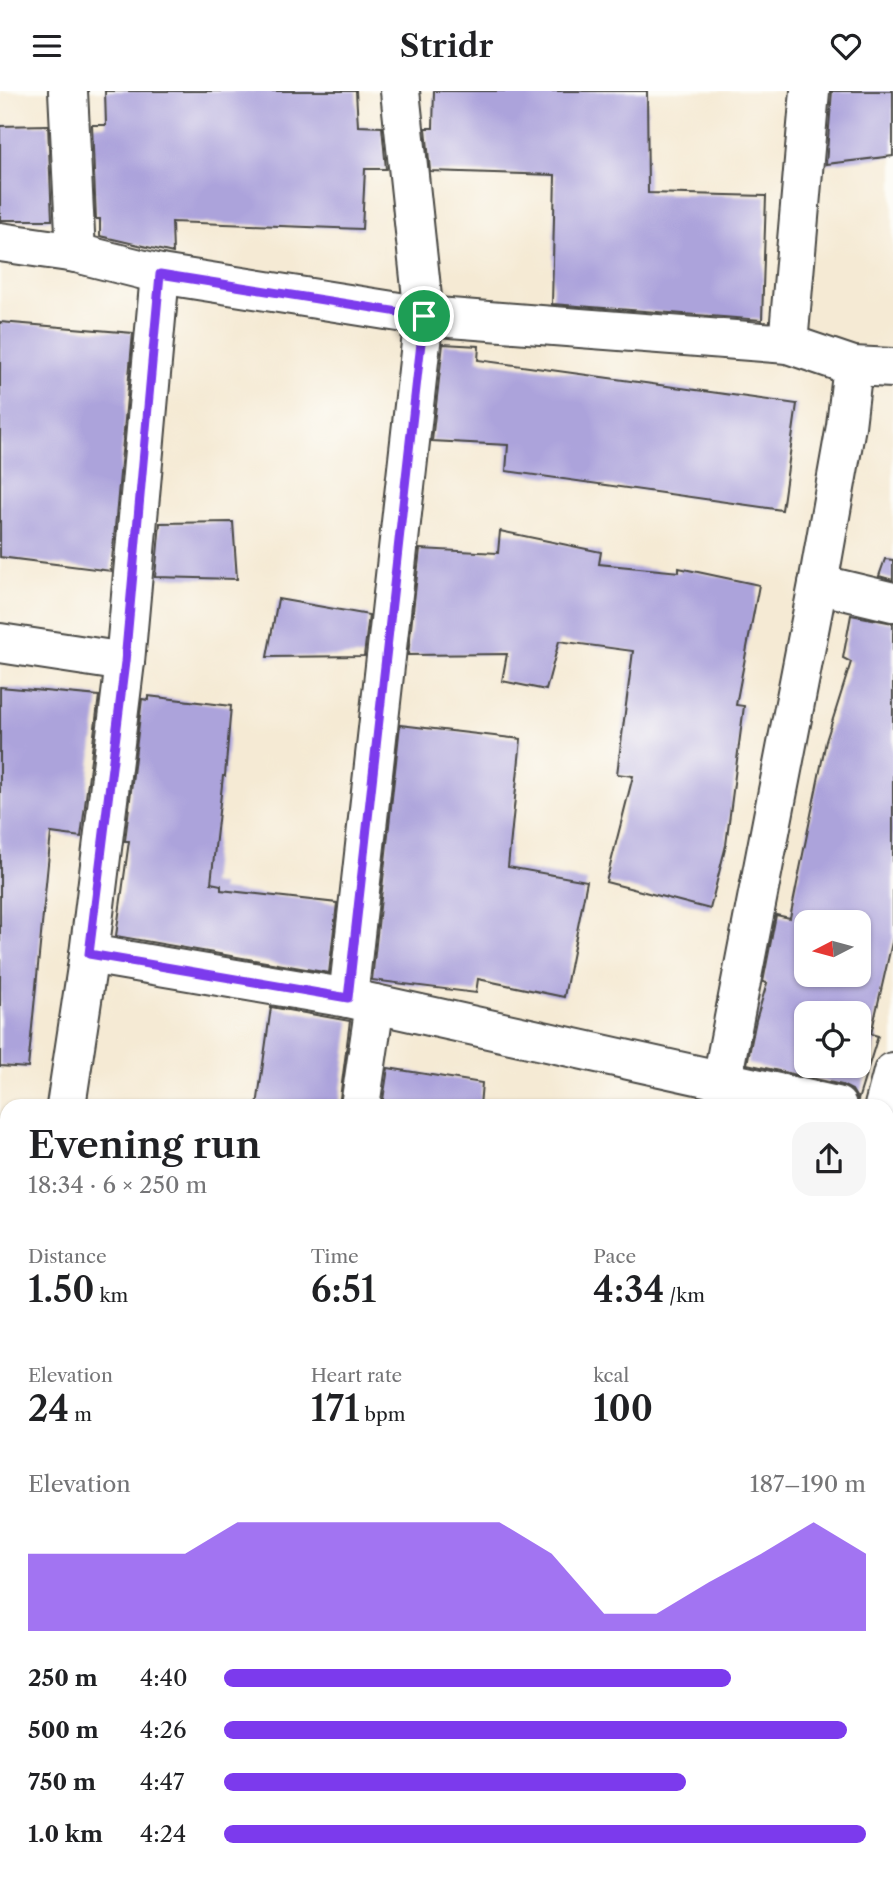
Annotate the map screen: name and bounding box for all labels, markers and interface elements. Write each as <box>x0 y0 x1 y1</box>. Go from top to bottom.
text: Stridr <box>400 26 493 65</box>
icon: menu <box>28 27 66 65</box>
icon: heart <box>827 27 865 65</box>
pin <box>394 286 454 346</box>
icon: arrive <box>405 297 443 335</box>
north arrow <box>794 910 872 987</box>
map controls <box>794 910 871 1078</box>
button: locate <box>794 1001 871 1078</box>
text: Evening run <box>28 1121 261 1168</box>
button: share <box>792 1122 866 1196</box>
text: 18:34 · 6 × 250 m <box>28 1171 207 1199</box>
text: Distance <box>28 1245 107 1268</box>
text: Time <box>311 1245 359 1268</box>
text: Pace <box>593 1245 636 1268</box>
text: 1.50 <box>28 1268 94 1311</box>
text: 6:51 <box>311 1268 376 1311</box>
text: 4:34 <box>593 1268 664 1311</box>
text: km <box>94 1284 128 1307</box>
text: /km <box>664 1284 705 1307</box>
text: Elevation <box>28 1364 113 1387</box>
text: Heart rate <box>311 1364 402 1387</box>
text: kcal <box>593 1364 629 1387</box>
text: 24 <box>28 1387 69 1430</box>
text: 171 <box>311 1387 359 1430</box>
text: 100 <box>593 1387 653 1430</box>
text: m <box>69 1403 92 1426</box>
text: bpm <box>359 1403 405 1426</box>
text: Elevation <box>28 1470 131 1498</box>
text: 187–190 m <box>750 1470 866 1498</box>
text: 250 m <box>28 1664 98 1692</box>
text: 4:40 <box>140 1664 188 1692</box>
text: 500 m <box>28 1716 99 1744</box>
text: 4:26 <box>140 1716 186 1744</box>
text: 750 m <box>28 1768 96 1796</box>
text: 4:47 <box>140 1768 184 1796</box>
text: 1.0 km <box>28 1820 103 1848</box>
text: 4:24 <box>140 1820 186 1848</box>

